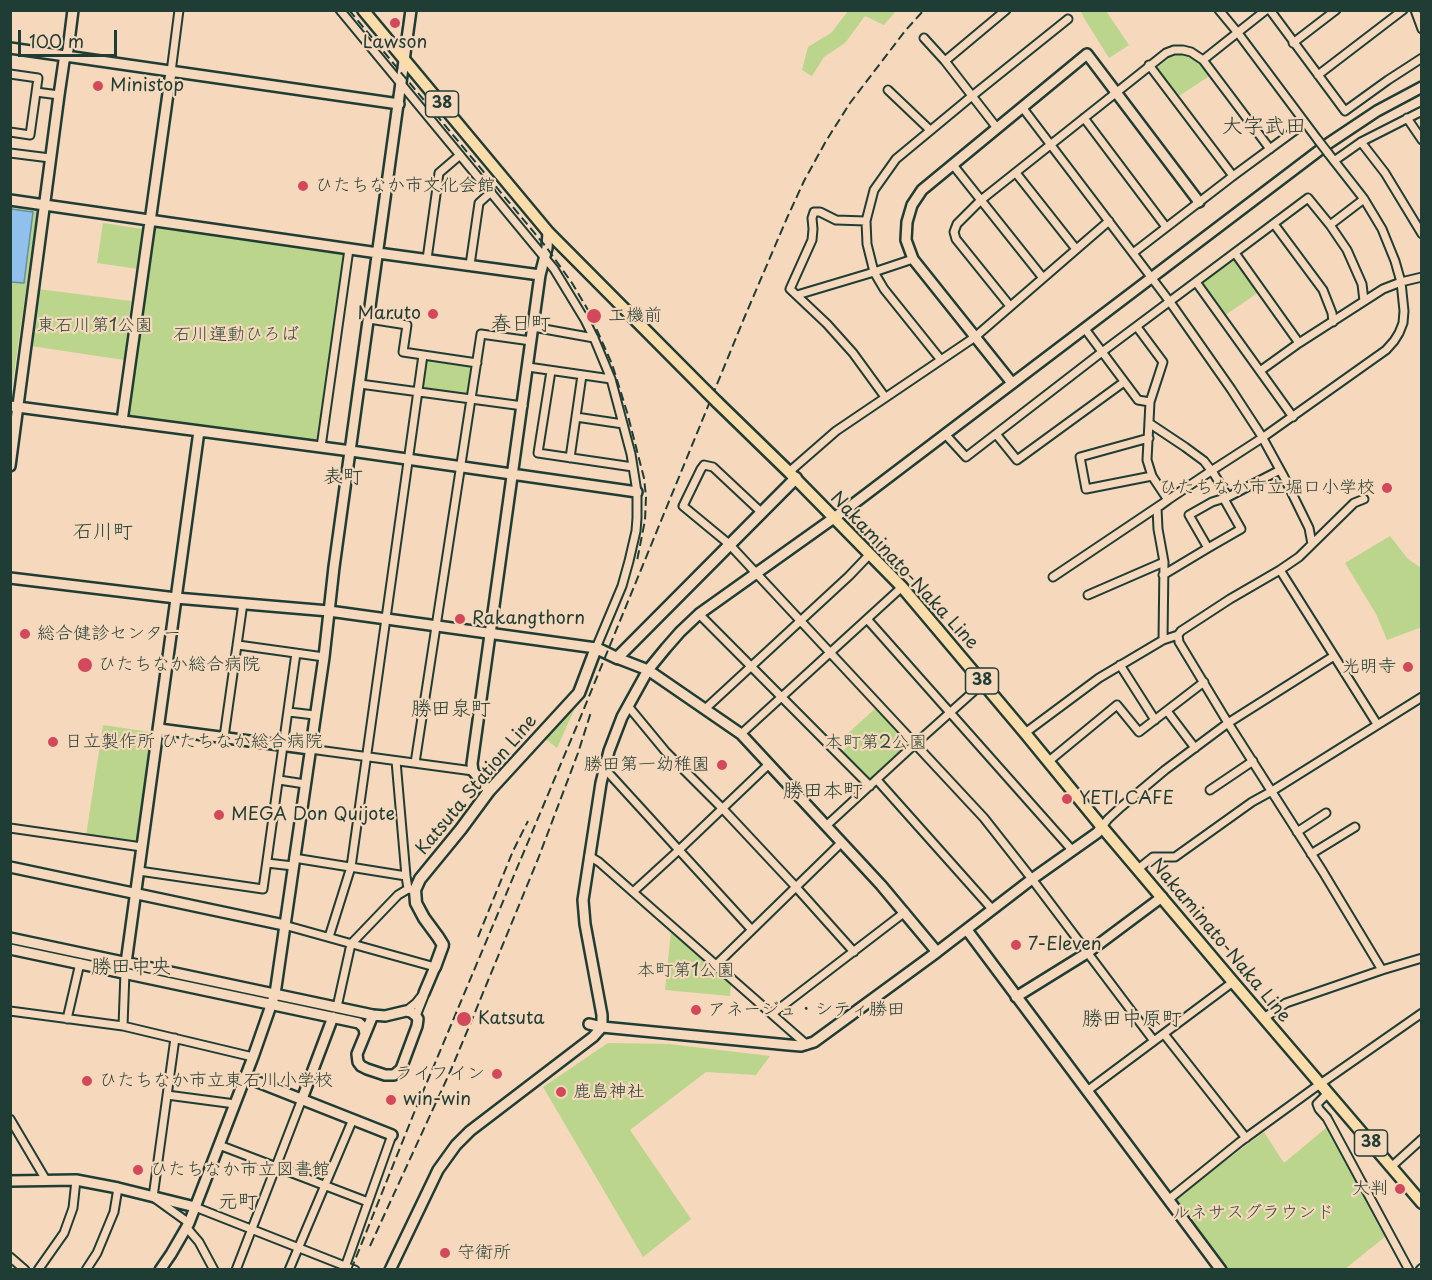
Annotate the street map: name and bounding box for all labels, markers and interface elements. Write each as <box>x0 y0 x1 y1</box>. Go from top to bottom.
marker: Lawson <box>388 16 402 30</box>
scale bar <box>21 18 120 56</box>
text: 100 m <box>29 27 84 54</box>
place label: Lawson <box>363 32 427 54</box>
place label: Ministop <box>110 75 184 97</box>
marker: Ministop <box>91 79 105 93</box>
road number: 38 <box>426 91 458 117</box>
district label: 大字武田 <box>1222 114 1306 140</box>
place label: ひたちなか市文化会館 <box>315 175 495 197</box>
marker: ひたちなか市文化会館 <box>296 179 310 193</box>
place label: Maruto <box>357 303 421 325</box>
place label: 工機前 <box>608 305 662 327</box>
marker: Maruto <box>426 307 440 321</box>
marker: 工機前 <box>585 307 603 325</box>
district label: 春日町 <box>491 312 551 336</box>
park label: 東石川第1公園 <box>37 315 153 337</box>
park label: 石川運動ひろば <box>173 324 299 346</box>
district label: 表町 <box>323 465 363 489</box>
place label: ひたちなか市立堀口小学校 <box>1159 477 1375 499</box>
marker: ひたちなか市立堀口小学校 <box>1380 481 1394 495</box>
street label: Nakaminato-Naka Line <box>825 488 983 654</box>
district label: 石川町 <box>73 520 133 544</box>
place label: Rakangthorn <box>472 608 585 630</box>
marker: Rakangthorn <box>453 612 467 626</box>
place label: 総合健診センター <box>37 623 181 645</box>
marker: 総合健診センター <box>18 627 32 641</box>
place label: ひたちなか総合病院 <box>98 654 260 676</box>
marker: ひたちなか総合病院 <box>76 656 94 674</box>
place label: 光明寺 <box>1342 656 1396 678</box>
marker: 光明寺 <box>1401 660 1415 674</box>
road number: 38 <box>966 668 998 694</box>
district label: 勝田泉町 <box>411 697 491 721</box>
street label: Katsuta Station Line <box>412 711 542 859</box>
place label: 日立製作所 ひたちなか総合病院 <box>65 731 323 753</box>
park label: 本町第2公園 <box>825 732 927 754</box>
marker: 日立製作所 ひたちなか総合病院 <box>46 735 60 749</box>
place label: 勝田第一幼稚園 <box>584 754 710 776</box>
marker: 勝田第一幼稚園 <box>715 758 729 772</box>
district label: 勝田本町 <box>783 779 863 803</box>
place label: YETI CAFE <box>1079 788 1174 810</box>
marker: YETI CAFE <box>1060 792 1074 806</box>
place label: MEGA Don Quijote <box>231 804 395 826</box>
marker: MEGA Don Quijote <box>212 808 226 822</box>
street label: Nakaminato-Naka Line <box>1145 855 1295 1027</box>
place label: 7-Eleven <box>1028 934 1102 956</box>
marker: 7-Eleven <box>1009 938 1023 952</box>
district label: 勝田中央 <box>91 955 171 979</box>
park label: 本町第1公園 <box>637 960 735 982</box>
place label: アネージュ・シティ勝田 <box>708 999 905 1021</box>
marker: アネージュ・シティ勝田 <box>689 1003 703 1017</box>
district label: 勝田中原町 <box>1082 1007 1182 1031</box>
place label: Katsuta <box>478 1008 544 1030</box>
marker: Katsuta <box>455 1010 473 1028</box>
place label: ライフイン <box>395 1063 485 1085</box>
marker: ライフイン <box>490 1067 504 1081</box>
place label: ひたちなか市立東石川小学校 <box>99 1070 333 1092</box>
marker: ひたちなか市立東石川小学校 <box>80 1074 94 1088</box>
place label: 鹿島神社 <box>573 1081 645 1103</box>
marker: 鹿島神社 <box>554 1085 568 1099</box>
place label: win-win <box>403 1089 471 1111</box>
marker: win-win <box>384 1093 398 1107</box>
road number: 38 <box>1354 1130 1388 1156</box>
place label: ひたちなか市立図書館 <box>150 1159 330 1181</box>
marker: ひたちなか市立図書館 <box>131 1163 145 1177</box>
place label: 大判 <box>1352 1178 1388 1200</box>
marker: 大判 <box>1393 1182 1407 1196</box>
district label: 元町 <box>218 1190 258 1214</box>
park label: ルネサスグラウンド <box>1172 1202 1334 1224</box>
place label: 守衛所 <box>457 1242 511 1264</box>
marker: 守衛所 <box>438 1246 452 1260</box>

